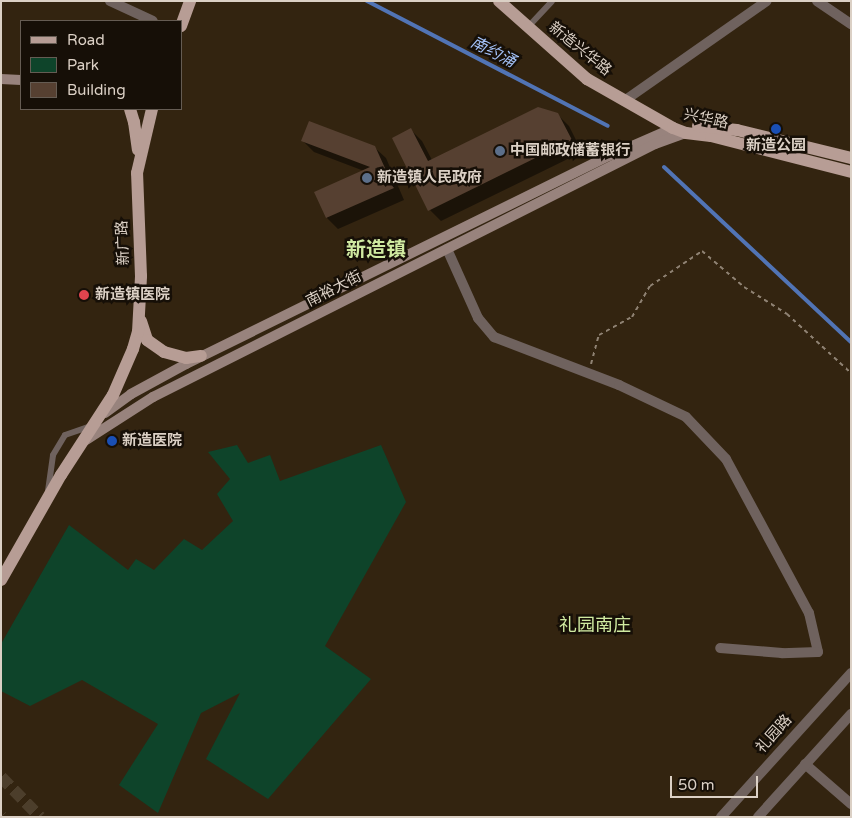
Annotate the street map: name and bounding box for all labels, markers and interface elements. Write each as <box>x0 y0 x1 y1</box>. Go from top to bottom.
street label: 新造兴华路 <box>545 18 615 80</box>
legend <box>20 20 182 110</box>
text: Road <box>67 31 105 49</box>
water label: 南约涌 <box>467 33 519 71</box>
text: Park <box>67 56 99 74</box>
text: Building <box>67 81 126 99</box>
street label: 兴华路 <box>682 106 730 132</box>
marker: 新造公园 <box>770 123 782 135</box>
place label: 新造公园 <box>746 137 806 155</box>
place label: 中国邮政储蓄银行 <box>510 142 630 160</box>
marker: 中国邮政储蓄银行 <box>494 145 506 157</box>
place label: 新造镇人民政府 <box>377 169 482 187</box>
marker: 新造镇人民政府 <box>361 172 373 184</box>
street label: 新广路 <box>113 220 133 266</box>
district label: 新造镇 <box>346 238 406 262</box>
street label: 南裕大街 <box>303 267 365 311</box>
place label: 新造镇医院 <box>95 286 170 304</box>
marker: 新造镇医院 <box>77 288 91 302</box>
place label: 新造医院 <box>122 432 182 450</box>
marker: 新造医院 <box>106 435 118 447</box>
district label: 礼园南庄 <box>559 614 631 636</box>
street label: 礼园路 <box>752 711 796 757</box>
scale bar <box>672 766 760 798</box>
text: 50 m <box>678 776 715 794</box>

